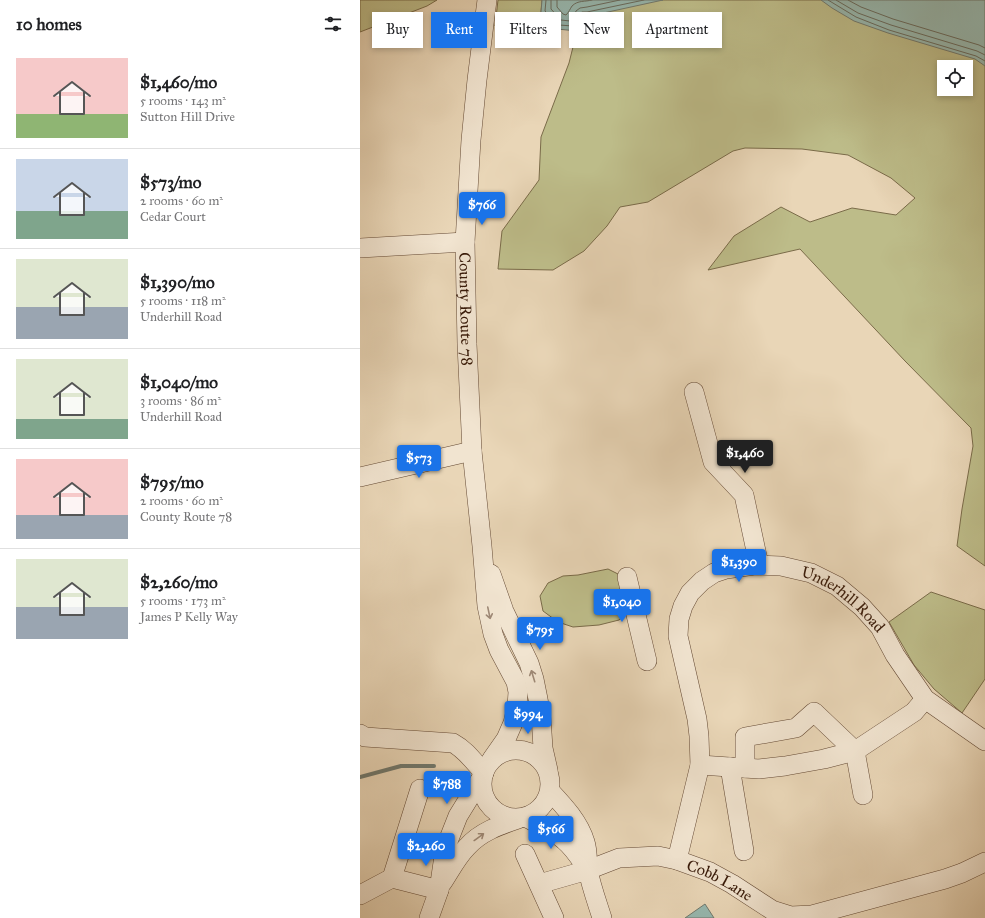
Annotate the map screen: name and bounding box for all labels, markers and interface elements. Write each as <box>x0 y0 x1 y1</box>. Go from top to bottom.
chip: Buy <box>372 12 423 48</box>
chip: Rent <box>431 12 487 48</box>
chip: Filters <box>495 12 561 48</box>
chip: New <box>569 12 624 48</box>
chip: Apartment <box>632 12 722 48</box>
icon: filters <box>322 13 344 35</box>
text: 10 homes <box>16 14 82 35</box>
map controls <box>937 60 973 96</box>
button: locate <box>937 60 973 96</box>
text: $1,460/mo <box>140 72 217 93</box>
icon: home <box>48 74 96 122</box>
text: 5 rooms · 143 m² <box>140 93 226 109</box>
text: Sutton Hill Drive <box>140 109 235 125</box>
text: $573/mo <box>140 172 201 193</box>
icon: home <box>48 175 96 223</box>
pin: $766 <box>458 192 506 226</box>
text: 2 rooms · 60 m² <box>140 193 223 209</box>
text: $766 <box>468 197 496 213</box>
text: Cedar Court <box>140 209 206 225</box>
street label: County Route 78 <box>455 252 477 366</box>
text: $1,390/mo <box>140 272 215 293</box>
icon: home <box>48 275 96 323</box>
text: 5 rooms · 118 m² <box>140 293 226 309</box>
text: Underhill Road <box>140 309 222 325</box>
text: $1,040/mo <box>140 372 218 393</box>
icon: home <box>48 375 96 423</box>
text: 3 rooms · 86 m² <box>140 393 221 409</box>
text: Underhill Road <box>140 409 222 425</box>
pin: $1,460 <box>712 440 778 474</box>
pin: $573 <box>395 445 443 479</box>
text: $1,460 <box>726 445 764 461</box>
text: $573 <box>406 450 432 466</box>
text: $795/mo <box>140 472 204 493</box>
icon: home <box>48 475 96 523</box>
text: 2 rooms · 60 m² <box>140 493 223 509</box>
text: County Route 78 <box>140 509 232 525</box>
pin: $1,390 <box>706 549 772 583</box>
text: $1,390 <box>721 554 757 570</box>
street label: Underhill Road <box>800 562 889 636</box>
text: $2,260/mo <box>140 572 218 593</box>
icon: home <box>48 575 96 623</box>
pin: $1,040 <box>589 589 655 623</box>
text: 5 rooms · 173 m² <box>140 593 226 609</box>
text: $1,040 <box>603 594 641 610</box>
one-way arrow <box>485 606 493 619</box>
text: James P Kelly Way <box>140 609 238 625</box>
pin: $795 <box>516 617 564 651</box>
text: $795 <box>526 622 554 638</box>
one-way arrow <box>529 670 536 683</box>
pin: $994 <box>504 701 552 735</box>
text: $994 <box>513 706 543 722</box>
pin: $788 <box>423 771 471 805</box>
text: $788 <box>433 776 461 792</box>
pin: $566 <box>527 816 575 850</box>
text: $566 <box>537 821 565 837</box>
pin: $2,260 <box>393 833 459 867</box>
one-way arrow <box>473 833 484 841</box>
text: $2,260 <box>407 838 445 854</box>
street label: Cobb Lane <box>684 855 757 905</box>

